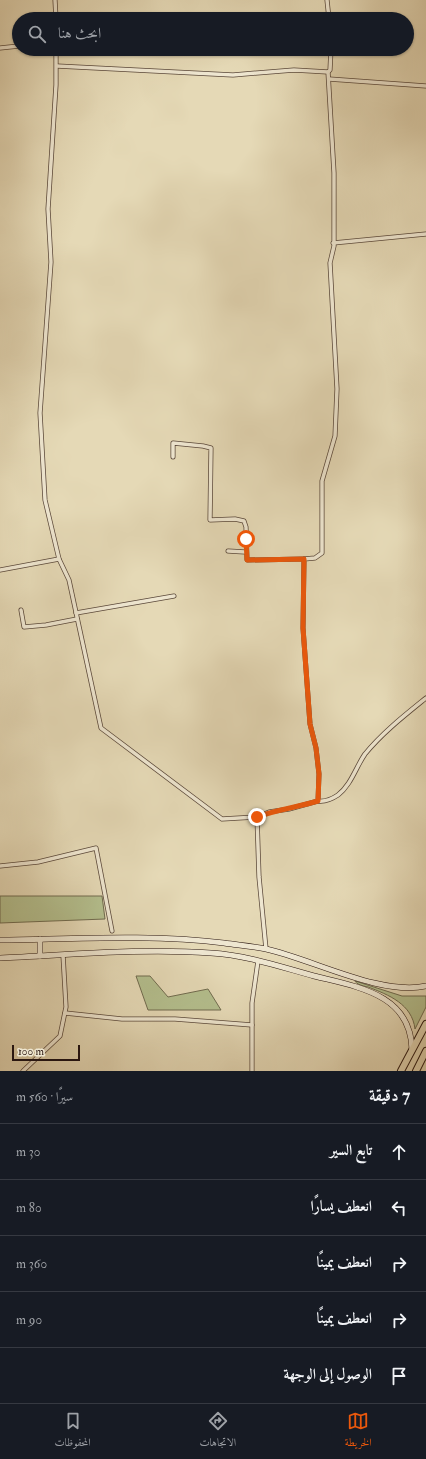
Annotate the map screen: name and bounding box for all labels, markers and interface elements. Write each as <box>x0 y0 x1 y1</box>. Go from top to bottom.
search box <box>12 12 414 56</box>
icon: search <box>26 23 48 45</box>
text: ابحث هنا <box>58 24 101 43</box>
route start <box>237 530 255 548</box>
route end <box>248 808 266 826</box>
scale bar <box>12 1043 80 1062</box>
text: 100 m <box>18 1045 44 1058</box>
text: 7 دقيقة <box>369 1085 410 1106</box>
text: سيرًا · 560 m <box>16 1089 73 1105</box>
text: تابع السير <box>330 1141 372 1160</box>
icon: ahead <box>388 1141 410 1163</box>
text: 30 m <box>16 1144 41 1160</box>
text: انعطف يسارًا <box>311 1197 372 1216</box>
icon: left <box>388 1197 410 1219</box>
text: 80 m <box>16 1200 42 1216</box>
text: انعطف يمينًا <box>317 1253 372 1272</box>
icon: right <box>388 1253 410 1275</box>
text: 360 m <box>16 1256 47 1272</box>
text: انعطف يمينًا <box>317 1309 372 1328</box>
icon: right <box>388 1309 410 1331</box>
text: 90 m <box>16 1312 42 1328</box>
text: الوصول إلى الوجهة <box>284 1365 372 1384</box>
icon: arrive <box>388 1365 410 1387</box>
tab: المحفوظات <box>54 1410 91 1453</box>
tab: الاتجاهات <box>199 1410 236 1453</box>
tab: الخريطة <box>345 1410 372 1453</box>

